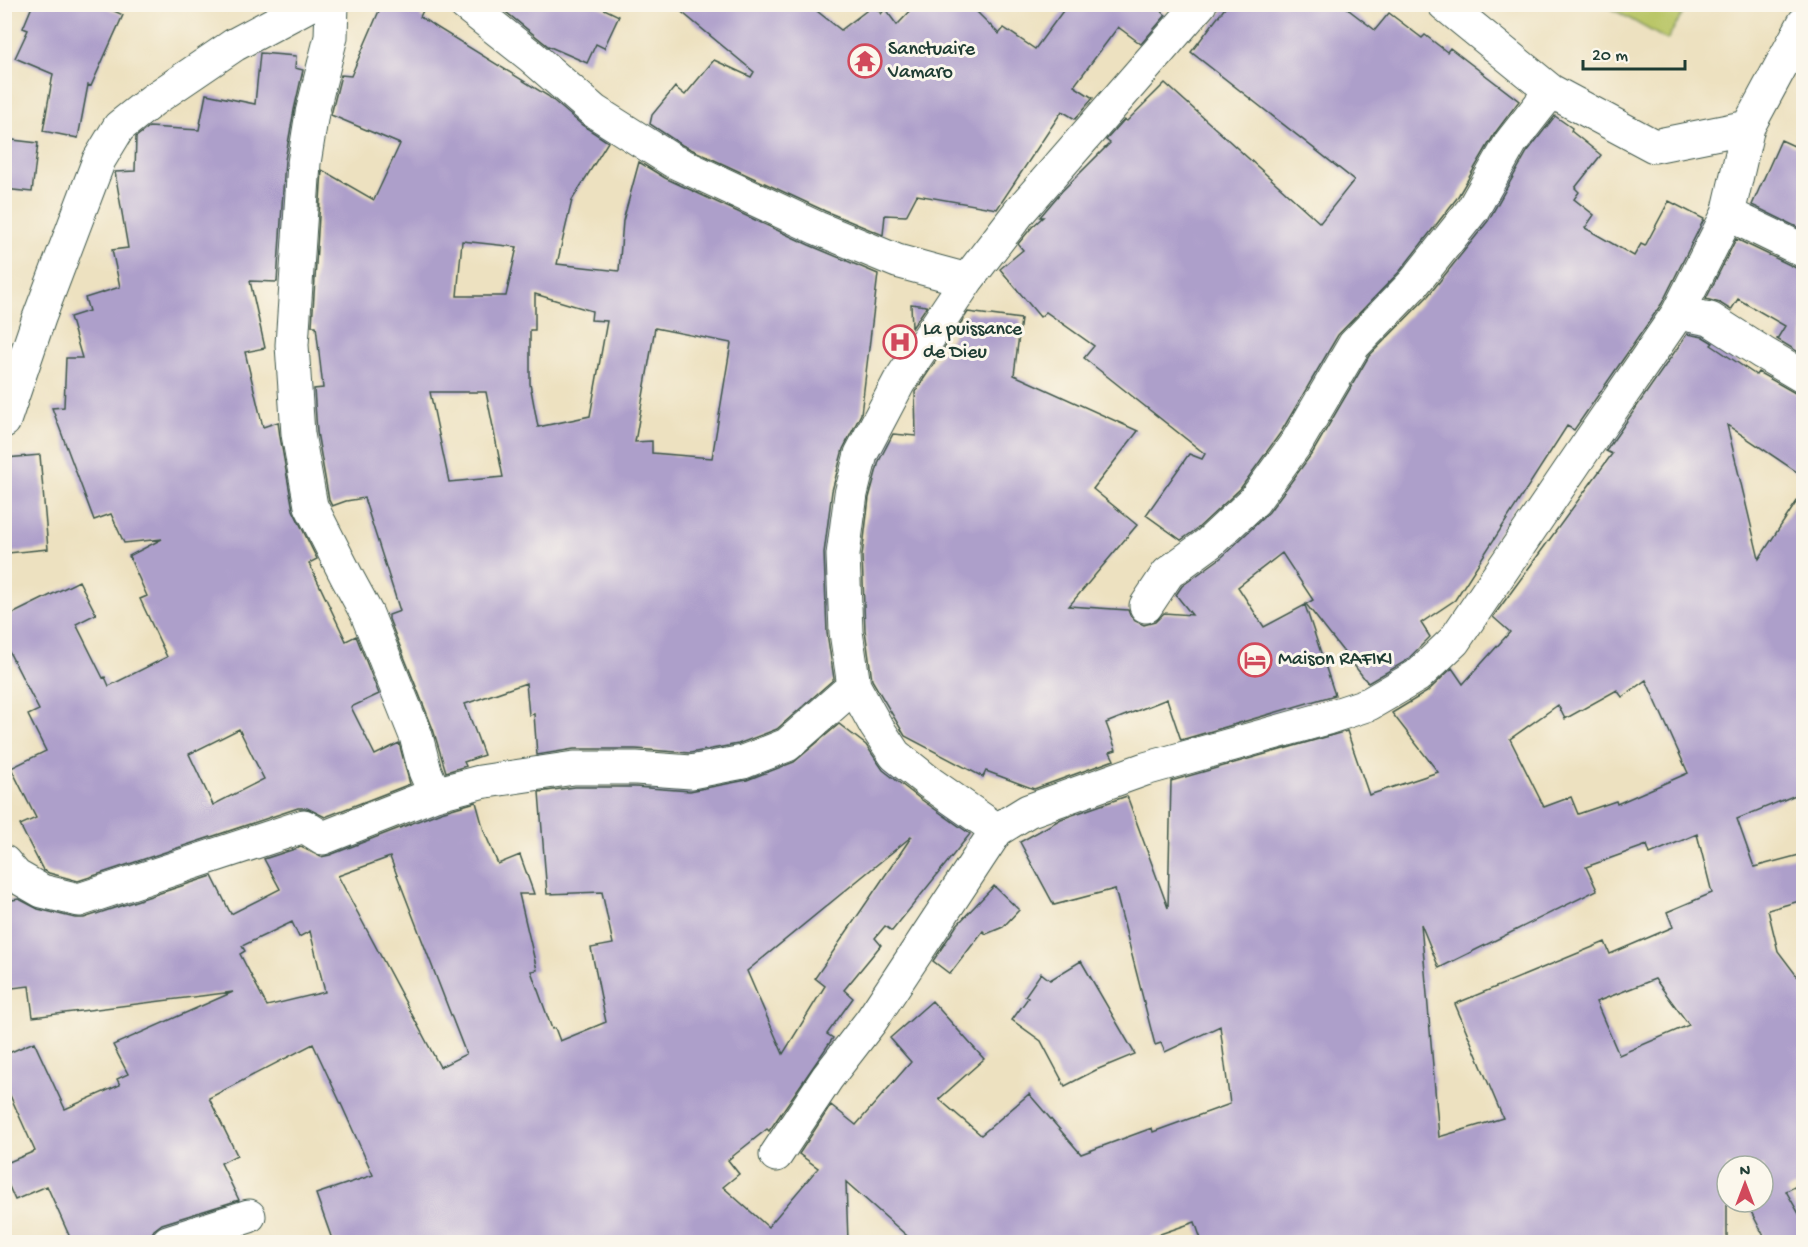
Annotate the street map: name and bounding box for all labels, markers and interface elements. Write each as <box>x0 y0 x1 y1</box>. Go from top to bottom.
scale bar <box>1583 33 1685 71</box>
place label: Sanctuaire Vamaro <box>887 39 976 85</box>
temple icon: Sanctuaire Vamaro <box>847 43 883 79</box>
text: 20 m <box>1592 46 1628 67</box>
place label: La puissance de Dieu <box>923 319 1023 365</box>
hospital icon: La puissance de Dieu <box>882 324 918 360</box>
hotel icon: Maison RAFIKI <box>1237 642 1273 678</box>
place label: Maison RAFIKI <box>1278 649 1392 672</box>
north arrow <box>1715 1154 1775 1214</box>
text: N <box>1740 1163 1751 1182</box>

